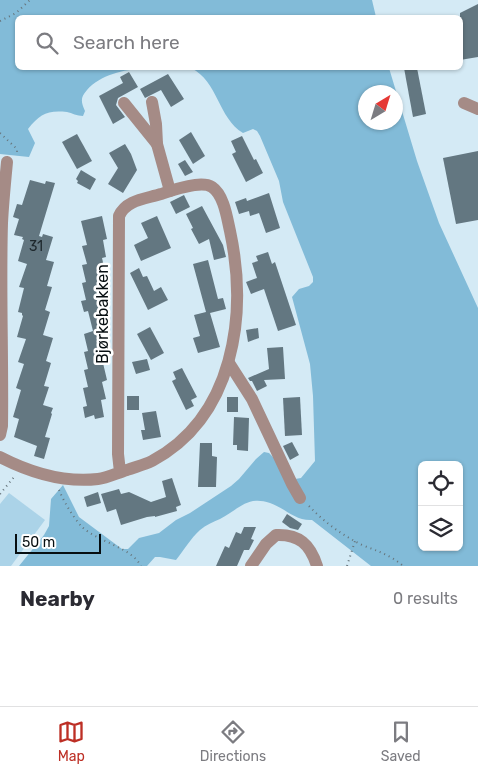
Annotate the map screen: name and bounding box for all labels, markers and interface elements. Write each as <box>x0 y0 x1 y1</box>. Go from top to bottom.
search box <box>15 15 463 70</box>
icon: search <box>33 29 61 57</box>
text: Search here <box>73 31 180 54</box>
north arrow <box>358 85 403 130</box>
house number: 31 <box>29 238 43 255</box>
street label: Bjørkebakken <box>93 264 112 364</box>
map controls <box>418 461 463 551</box>
button: locate <box>418 461 463 506</box>
button: layers <box>418 506 463 551</box>
scale bar <box>15 531 101 554</box>
text: 50 m <box>22 534 55 551</box>
text: Nearby <box>20 586 95 611</box>
text: 0 results <box>393 589 458 608</box>
tab: Map <box>57 718 85 765</box>
tab: Directions <box>200 718 266 765</box>
tab: Saved <box>381 718 421 765</box>

